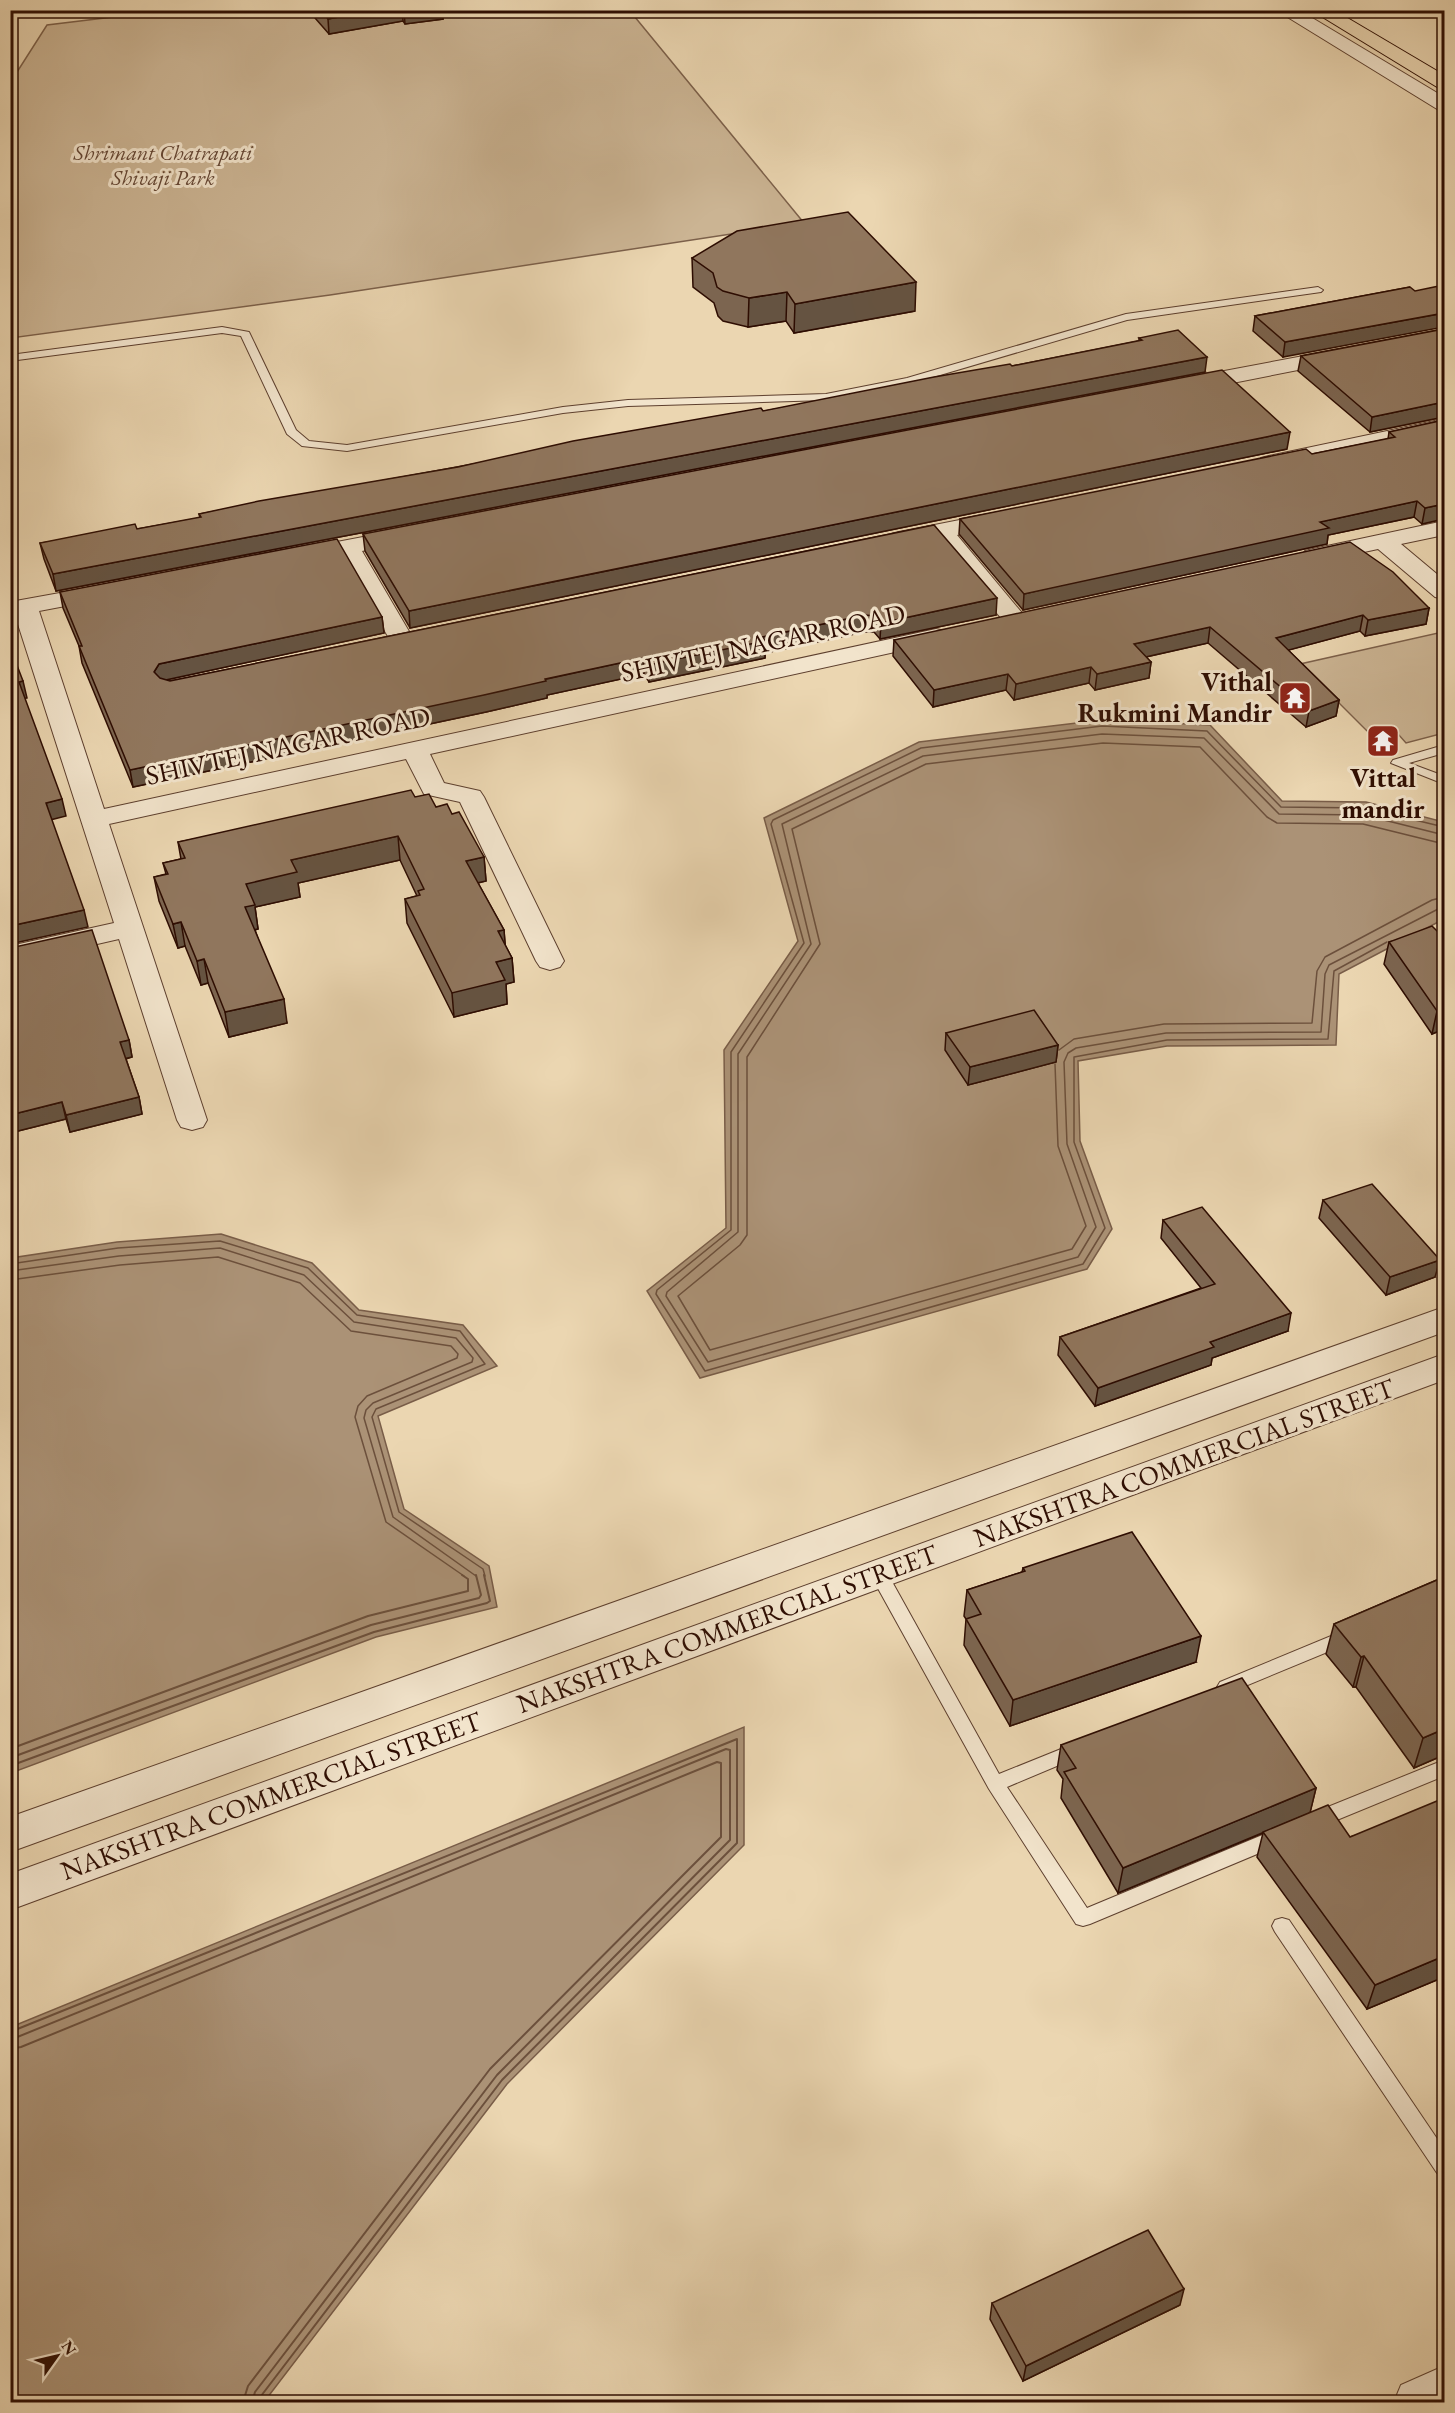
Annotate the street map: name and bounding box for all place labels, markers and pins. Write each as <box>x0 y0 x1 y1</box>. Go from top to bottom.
place label: Vithal Rukmini Mandir <box>1078 664 1273 730</box>
temple icon: Vithal Rukmini Mandir <box>1277 680 1313 716</box>
temple icon: Vittal mandir <box>1365 723 1401 759</box>
place label: Vittal mandir <box>1342 760 1425 826</box>

